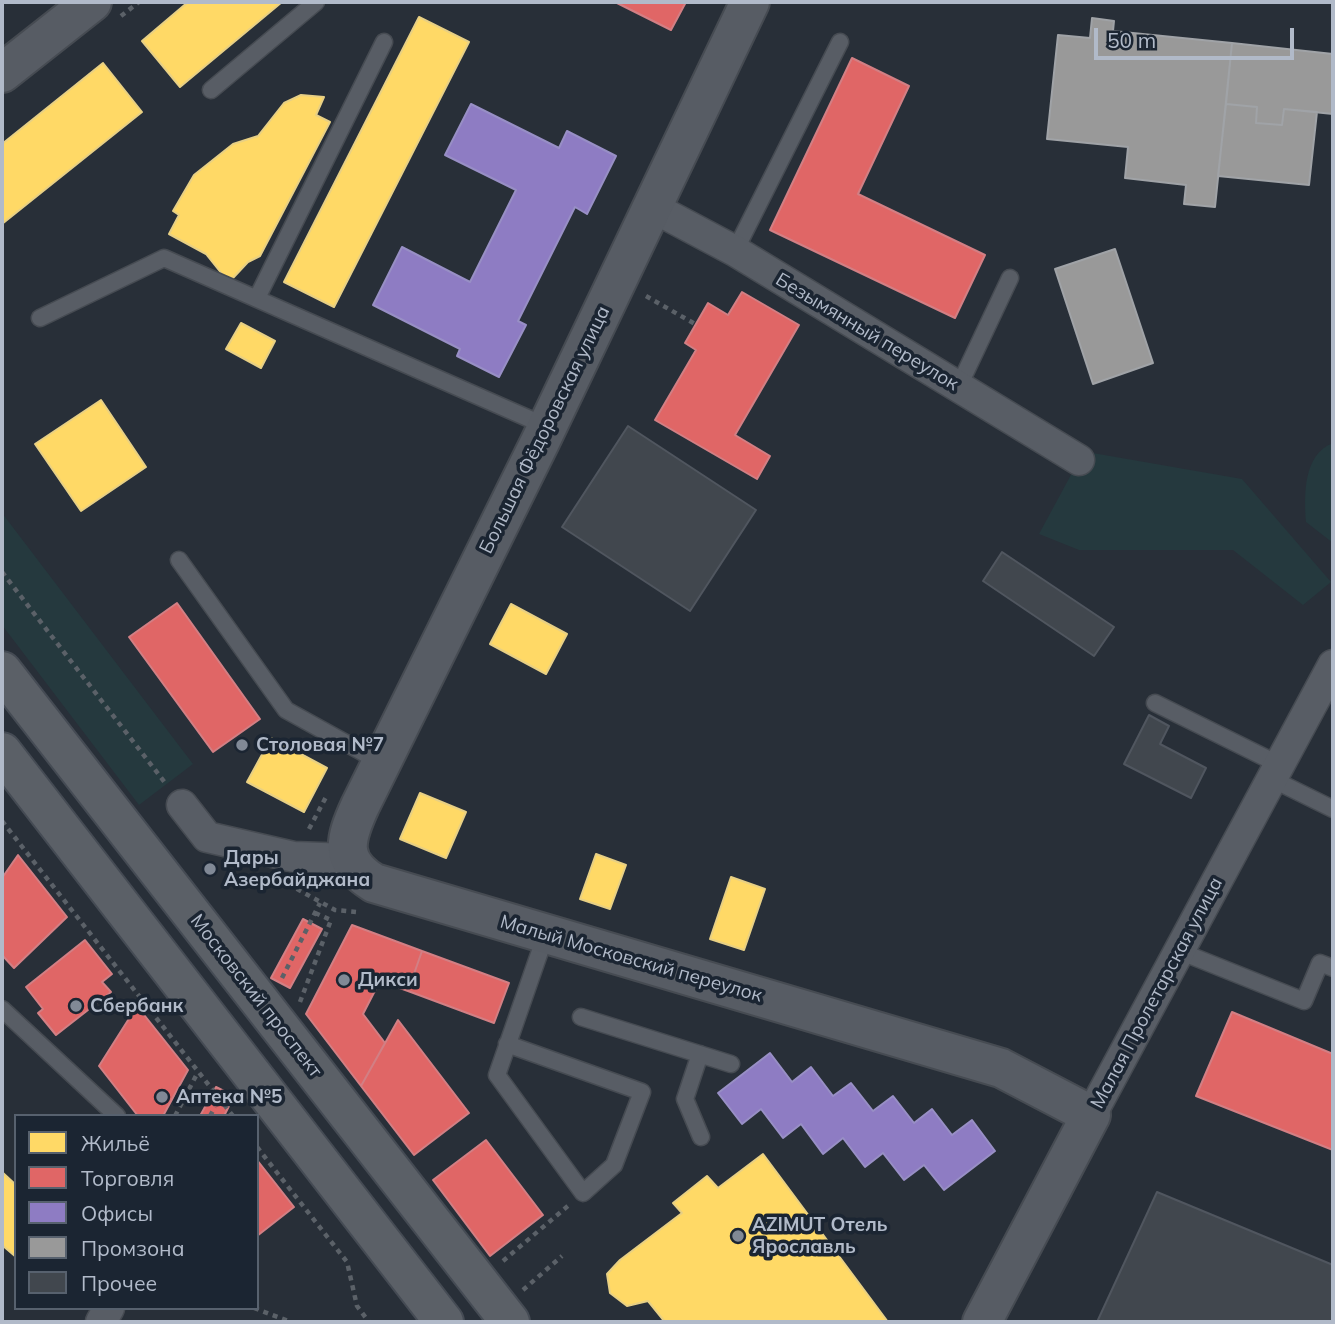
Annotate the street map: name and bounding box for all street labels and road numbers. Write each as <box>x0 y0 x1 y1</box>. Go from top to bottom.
street label: Безымянный переулок <box>771 268 963 396</box>
street label: Большая Фёдоровская улица <box>475 302 615 558</box>
street label: Малая Пролетарская улица <box>1086 873 1228 1113</box>
street label: Московский проспект <box>185 910 327 1082</box>
street label: Малый Московский переулок <box>497 911 765 1007</box>

